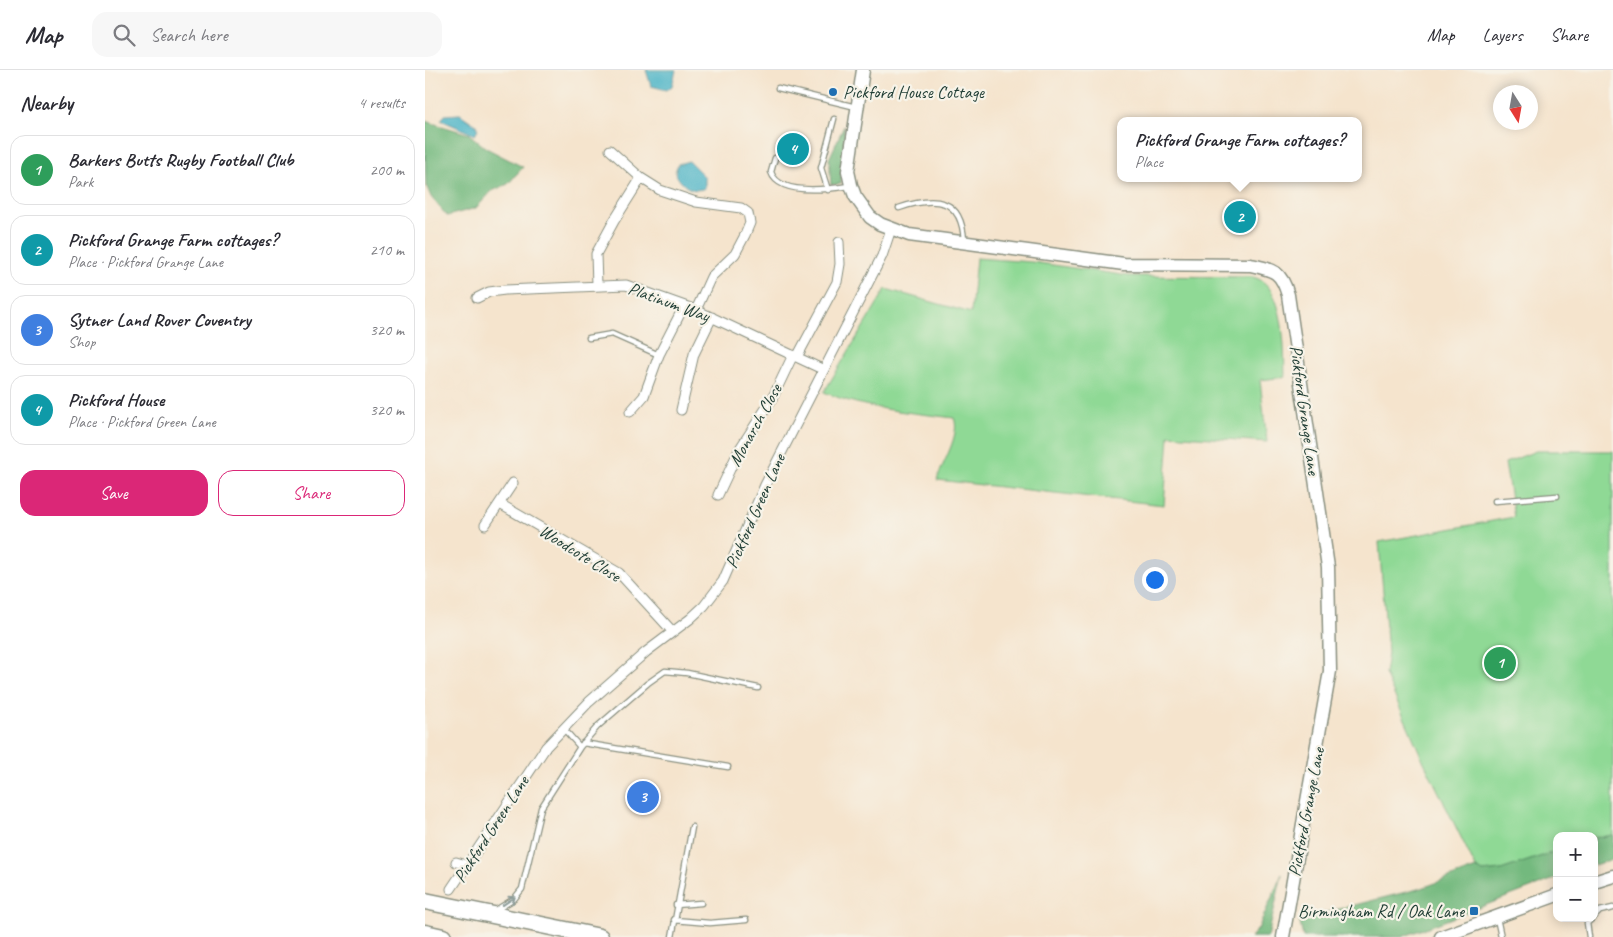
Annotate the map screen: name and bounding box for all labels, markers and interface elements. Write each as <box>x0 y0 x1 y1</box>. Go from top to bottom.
search box <box>92 12 442 57</box>
text: Map <box>25 20 62 50</box>
icon: search <box>110 21 138 49</box>
text: Search here <box>150 23 228 47</box>
text: Map <box>1427 24 1455 46</box>
text: Layers <box>1483 24 1522 46</box>
text: Share <box>1550 24 1588 46</box>
place label: Pickford House Cottage <box>843 81 985 103</box>
north arrow <box>1493 85 1538 130</box>
marker: Pickford House Cottage <box>827 86 839 98</box>
text: Nearby <box>20 90 73 116</box>
text: 4 results <box>358 93 405 113</box>
popup <box>1117 117 1362 182</box>
text: Pickford Grange Farm cottages? <box>1135 128 1344 152</box>
pin: 4 <box>777 130 809 168</box>
text: Barkers Butts Rugby Football Club <box>68 148 293 172</box>
text: Place <box>1135 152 1163 172</box>
text: 1 <box>33 160 41 180</box>
text: 200 m <box>370 160 404 180</box>
text: Park <box>68 172 93 192</box>
pin: 2 <box>1224 198 1256 236</box>
text: Pickford Grange Farm cottages? <box>68 228 277 252</box>
text: 2 <box>33 240 41 260</box>
text: 210 m <box>370 240 404 260</box>
text: Place · Pickford Grange Lane <box>68 252 223 272</box>
street label: Platinum Way <box>625 277 714 327</box>
text: Sytner Land Rover Coventry <box>68 308 251 332</box>
text: 3 <box>33 320 41 340</box>
text: 320 m <box>370 320 404 340</box>
text: Shop <box>68 332 95 352</box>
street label: Pickford Grange Lane <box>1285 344 1325 477</box>
street label: Monarch Close <box>723 379 787 470</box>
text: Pickford House <box>68 388 164 412</box>
text: 4 <box>33 400 41 420</box>
text: 320 m <box>370 400 404 420</box>
text: Place · Pickford Green Lane <box>68 412 216 432</box>
street label: Pickford Green Lane <box>720 449 790 571</box>
button: Save <box>20 470 208 516</box>
button: Share <box>218 470 405 516</box>
street label: Woodcote Close <box>535 519 626 587</box>
your location <box>1142 567 1168 593</box>
pin: 1 <box>1484 644 1516 682</box>
street label: Pickford Grange Lane <box>1283 745 1329 878</box>
street label: Pickford Green Lane <box>448 771 534 886</box>
pin: 3 <box>627 778 659 816</box>
map controls <box>1553 832 1598 922</box>
button: + <box>1553 832 1598 877</box>
button: − <box>1553 877 1598 922</box>
one-way arrow <box>502 896 516 907</box>
place label: Birmingham Rd / Oak Lane <box>1298 900 1465 922</box>
marker: Birmingham Rd / Oak Lane <box>1468 905 1480 917</box>

